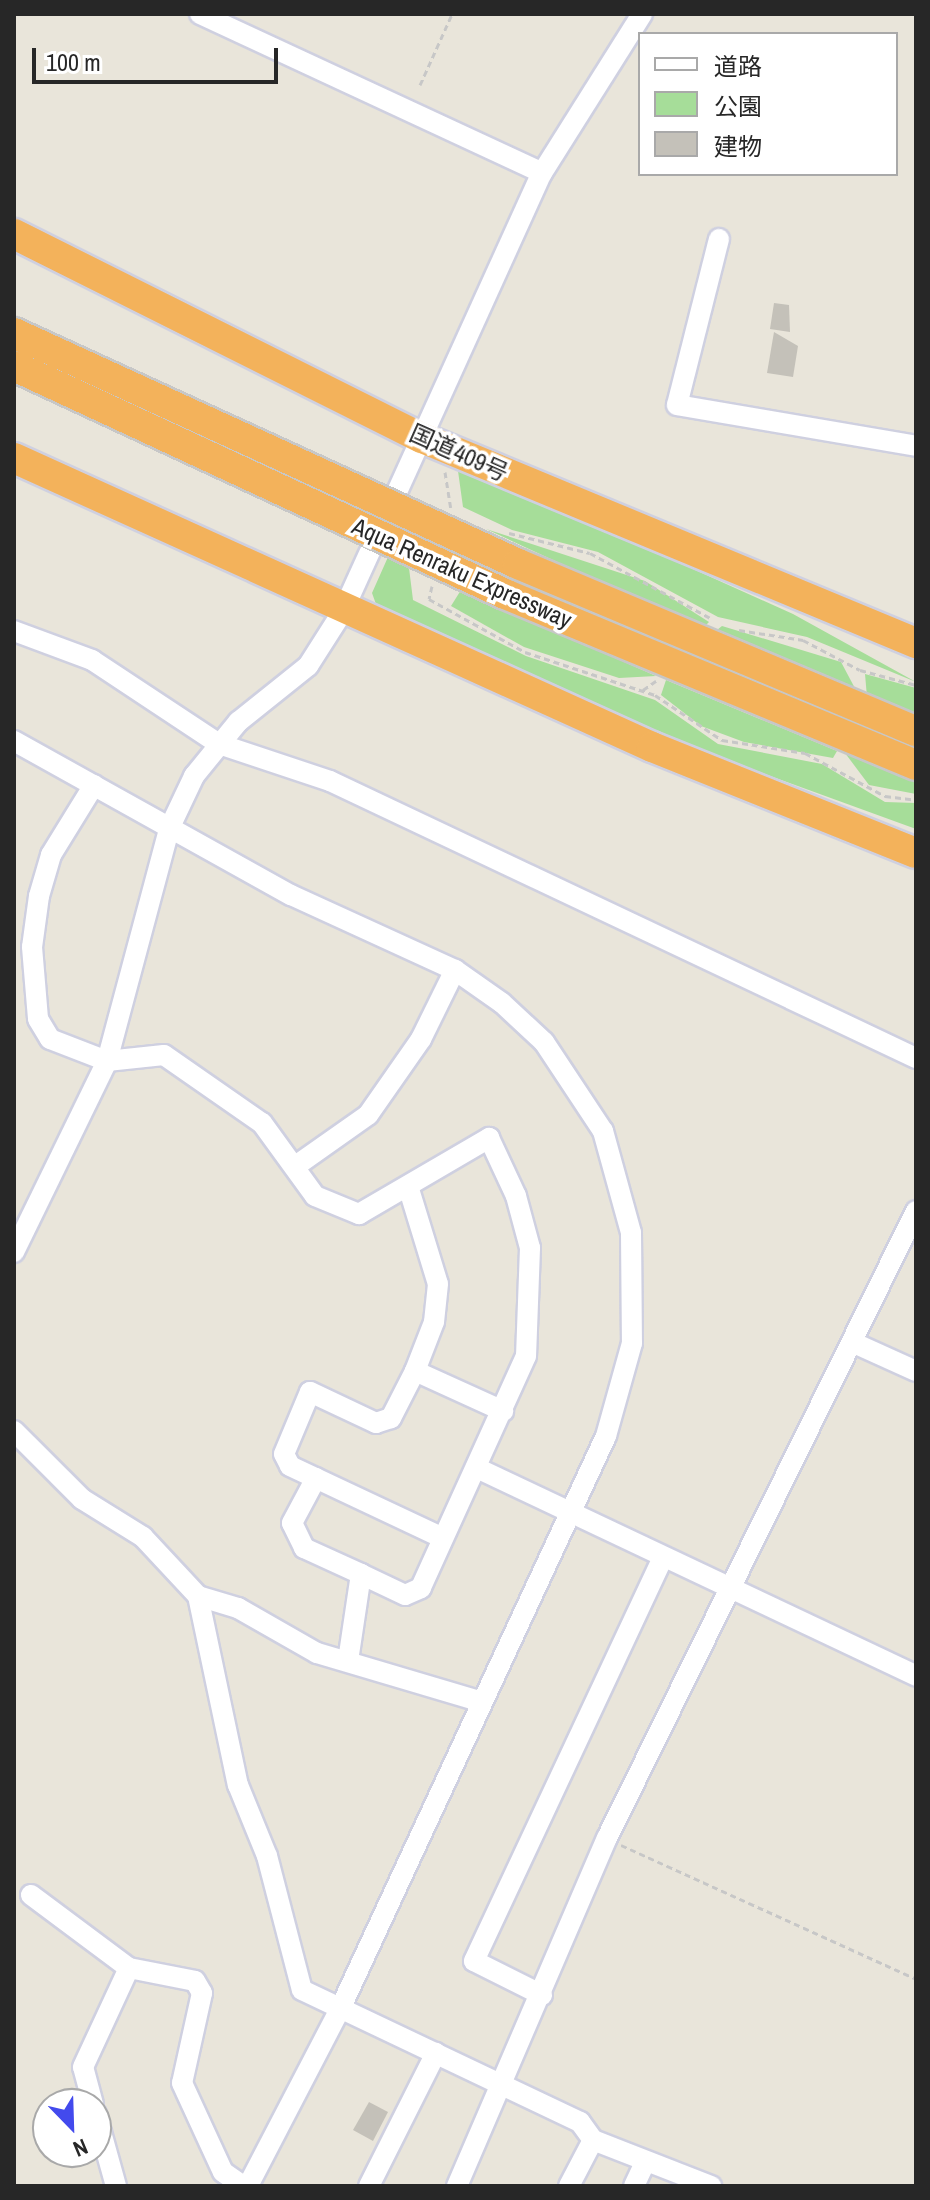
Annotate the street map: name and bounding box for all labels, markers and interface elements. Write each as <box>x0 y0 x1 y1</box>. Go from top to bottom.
scale bar <box>36 32 282 82</box>
legend <box>638 32 898 176</box>
text: 100 m <box>46 46 101 78</box>
text: 道路 <box>714 50 762 82</box>
text: 公園 <box>714 90 762 122</box>
text: 建物 <box>714 130 762 162</box>
street label: 国道409号 <box>405 419 513 487</box>
street label: Aqua Renraku Expressway <box>348 512 576 634</box>
north arrow <box>32 2088 112 2168</box>
text: N <box>69 2132 92 2165</box>

